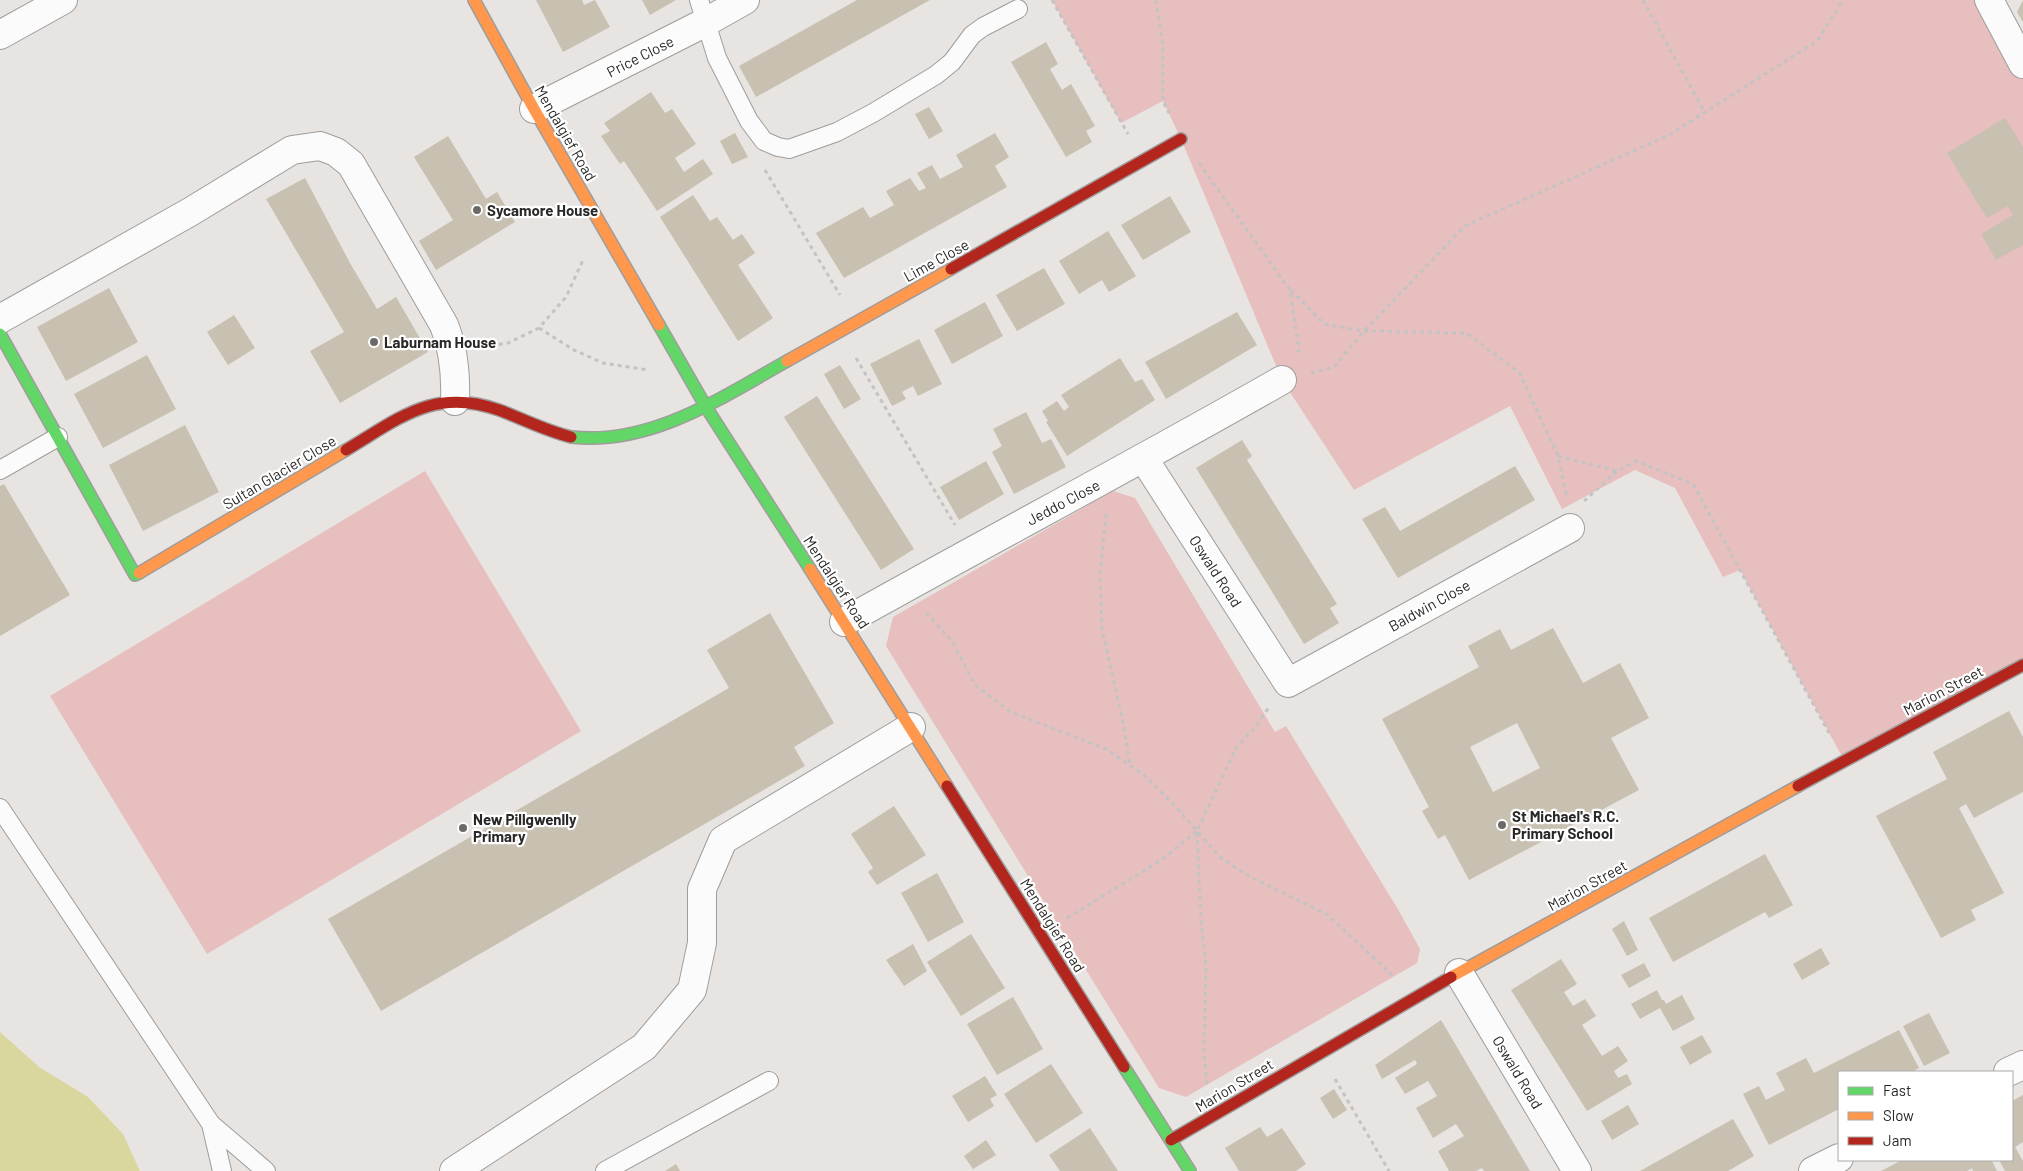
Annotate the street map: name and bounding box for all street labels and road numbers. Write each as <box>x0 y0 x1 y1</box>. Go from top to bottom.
street label: Price Close <box>603 31 677 81</box>
street label: Mendalgief Road <box>531 82 601 184</box>
street label: Lime Close <box>900 235 972 285</box>
street label: Sultan Glacier Close <box>219 431 339 513</box>
street label: Jeddo Close <box>1023 475 1103 529</box>
street label: Mendalgief Road <box>800 532 874 632</box>
street label: Oswald Road <box>1186 532 1246 610</box>
street label: Baldwin Close <box>1385 575 1473 635</box>
street label: Marion Street <box>1900 661 1986 719</box>
street label: Marion Street <box>1544 856 1630 914</box>
street label: Mendalgief Road <box>1017 875 1089 975</box>
street label: Oswald Road <box>1489 1032 1547 1112</box>
street label: Marion Street <box>1192 1055 1276 1115</box>

